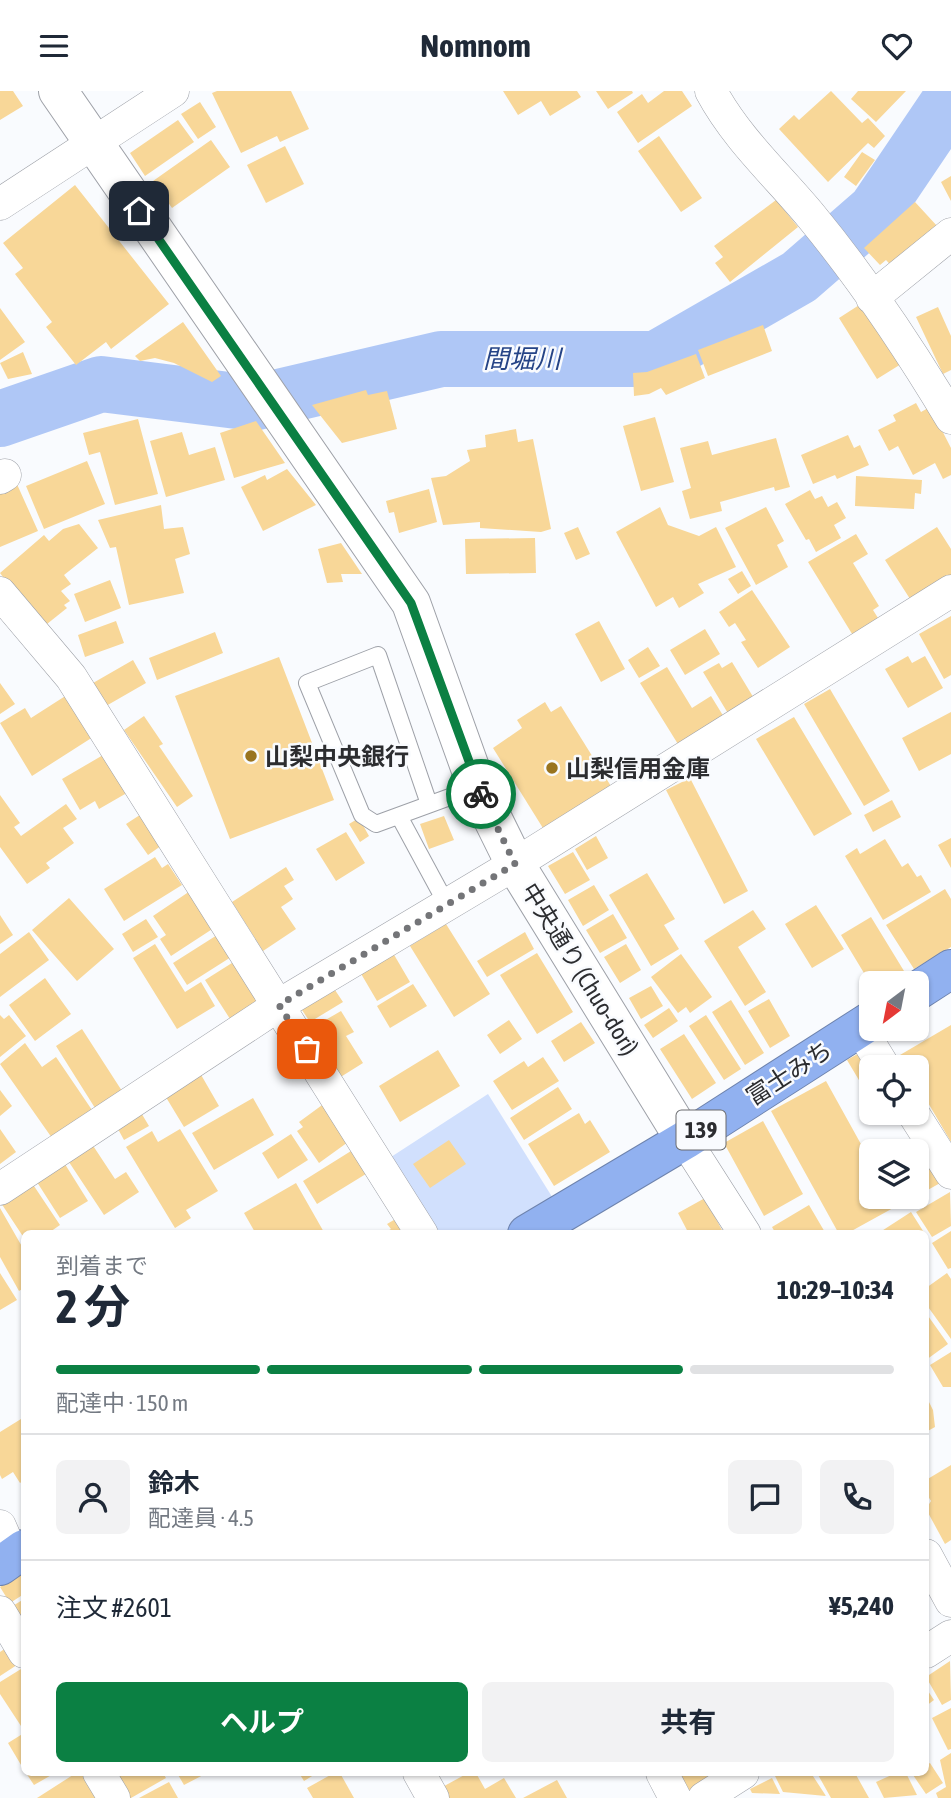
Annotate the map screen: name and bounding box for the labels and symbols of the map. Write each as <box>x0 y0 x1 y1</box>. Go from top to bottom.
pin <box>109 181 169 241</box>
water label: 間堀川 <box>483 344 564 374</box>
place label: 山梨中央銀行 <box>265 743 409 770</box>
marker: 山梨中央銀行 <box>243 748 259 764</box>
place label: 山梨信用金庫 <box>566 755 710 782</box>
courier <box>446 759 516 829</box>
marker: 山梨信用金庫 <box>544 760 560 776</box>
street label: 中央通り (Chuo-dori) <box>516 878 644 1060</box>
north arrow <box>859 971 929 1041</box>
pin <box>277 1019 337 1079</box>
street label: 富士みち <box>741 1036 837 1110</box>
road number: 139 <box>676 1111 726 1149</box>

